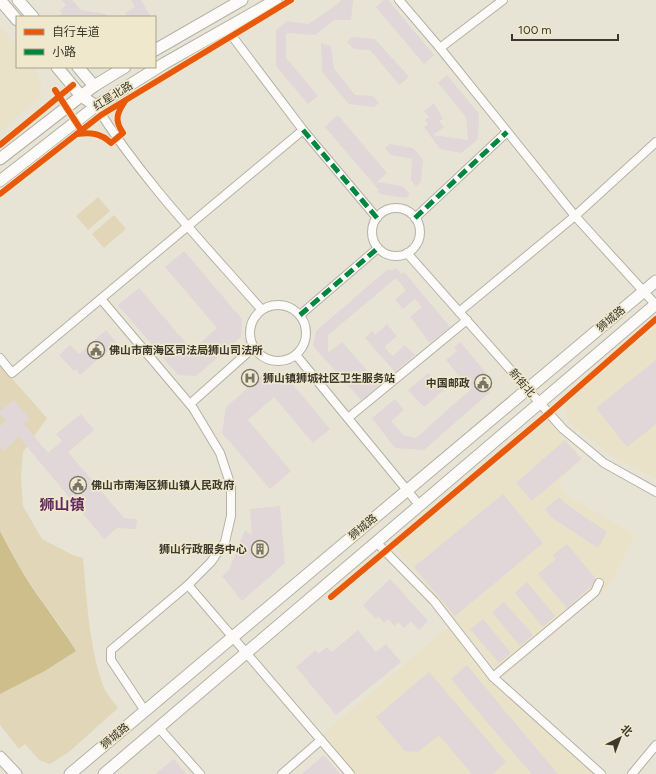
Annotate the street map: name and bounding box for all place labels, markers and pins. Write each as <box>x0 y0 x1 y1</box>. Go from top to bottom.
public building icon: 佛山市南海区司法局狮山司法所 <box>86 340 106 360</box>
place label: 佛山市南海区司法局狮山司法所 <box>109 344 263 357</box>
hospital icon: 狮山镇狮城社区卫生服务站 <box>240 368 260 388</box>
place label: 狮山镇狮城社区卫生服务站 <box>263 372 395 385</box>
public building icon: 中国邮政 <box>473 373 493 393</box>
place label: 中国邮政 <box>426 377 470 390</box>
public building icon: 佛山市南海区狮山镇人民政府 <box>68 475 88 495</box>
place label: 佛山市南海区狮山镇人民政府 <box>91 479 234 492</box>
building icon: 狮山行政服务中心 <box>250 539 270 559</box>
place label: 狮山行政服务中心 <box>159 543 247 556</box>

